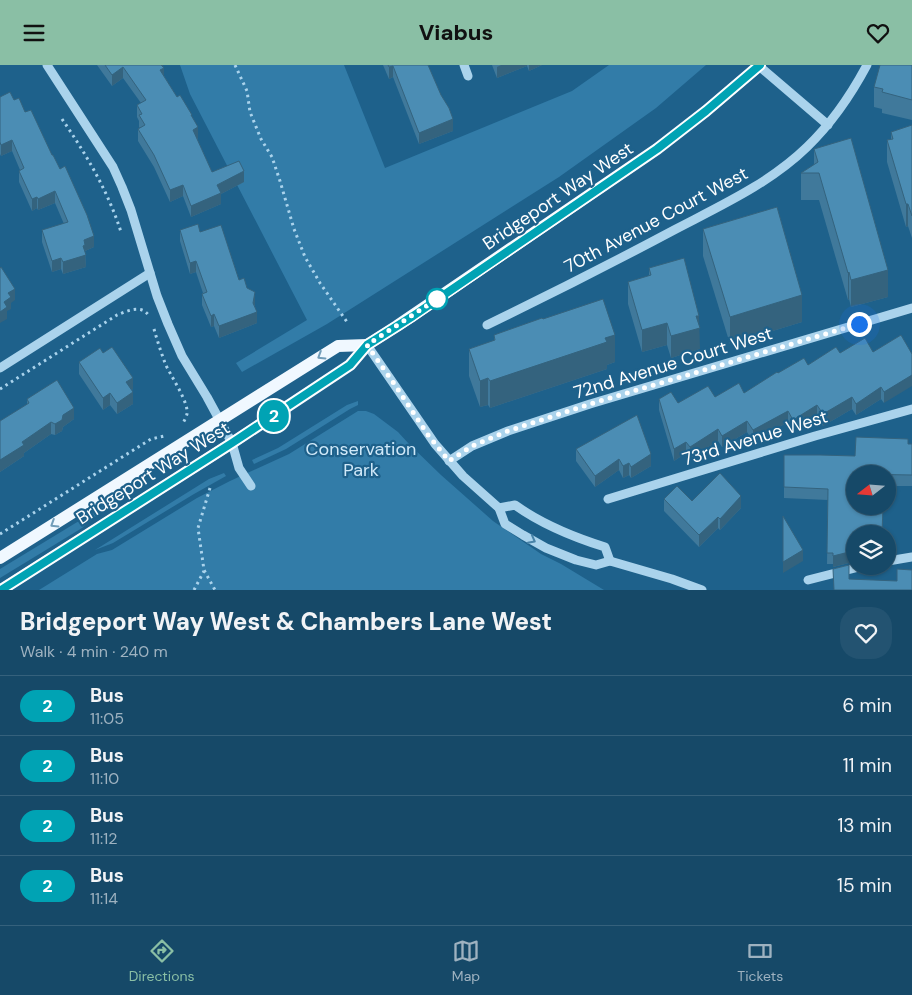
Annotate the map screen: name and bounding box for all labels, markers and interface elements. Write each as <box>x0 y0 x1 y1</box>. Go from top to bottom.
text: Viabus <box>419 18 493 47</box>
icon: menu <box>20 19 48 47</box>
icon: heart <box>864 19 892 47</box>
street label: Bridgeport Way West <box>478 137 638 255</box>
street label: 70th Avenue Court West <box>560 161 752 279</box>
unlabelled marker <box>426 288 448 310</box>
your location <box>847 312 872 337</box>
street label: 72nd Avenue Court West <box>571 321 775 405</box>
one-way arrow <box>318 350 327 360</box>
line badge: 2 <box>258 400 290 432</box>
text: 2 <box>269 404 279 428</box>
street label: 73rd Avenue West <box>679 405 831 471</box>
street label: Bridgeport Way West <box>72 416 234 530</box>
park label: Conservation Park <box>306 437 416 482</box>
north arrow <box>846 465 896 515</box>
map controls <box>846 465 896 575</box>
one-way arrow <box>50 517 59 527</box>
button: layers <box>846 525 896 575</box>
one-way arrow <box>527 534 536 544</box>
text: Bridgeport Way West & Chambers Lane West <box>20 606 552 637</box>
button: heart <box>840 607 892 659</box>
text: Walk · 4 min · 240 m <box>20 641 168 662</box>
text: Bus <box>90 683 124 708</box>
text: 6 min <box>843 693 892 718</box>
text: 2 <box>42 694 53 718</box>
text: 11:05 <box>90 708 124 729</box>
text: Bus <box>90 743 124 768</box>
text: 11 min <box>843 753 892 778</box>
text: 2 <box>42 754 53 778</box>
text: 11:10 <box>90 768 119 789</box>
text: Bus <box>90 803 124 828</box>
text: 13 min <box>837 813 892 838</box>
text: 2 <box>42 814 53 838</box>
text: 11:12 <box>90 828 117 849</box>
text: Bus <box>90 863 124 888</box>
text: 15 min <box>837 873 892 898</box>
text: 2 <box>42 874 53 898</box>
text: 11:14 <box>90 888 118 909</box>
tab: Directions <box>129 937 195 985</box>
tab: Map <box>452 937 480 985</box>
tab: Tickets <box>737 937 783 985</box>

